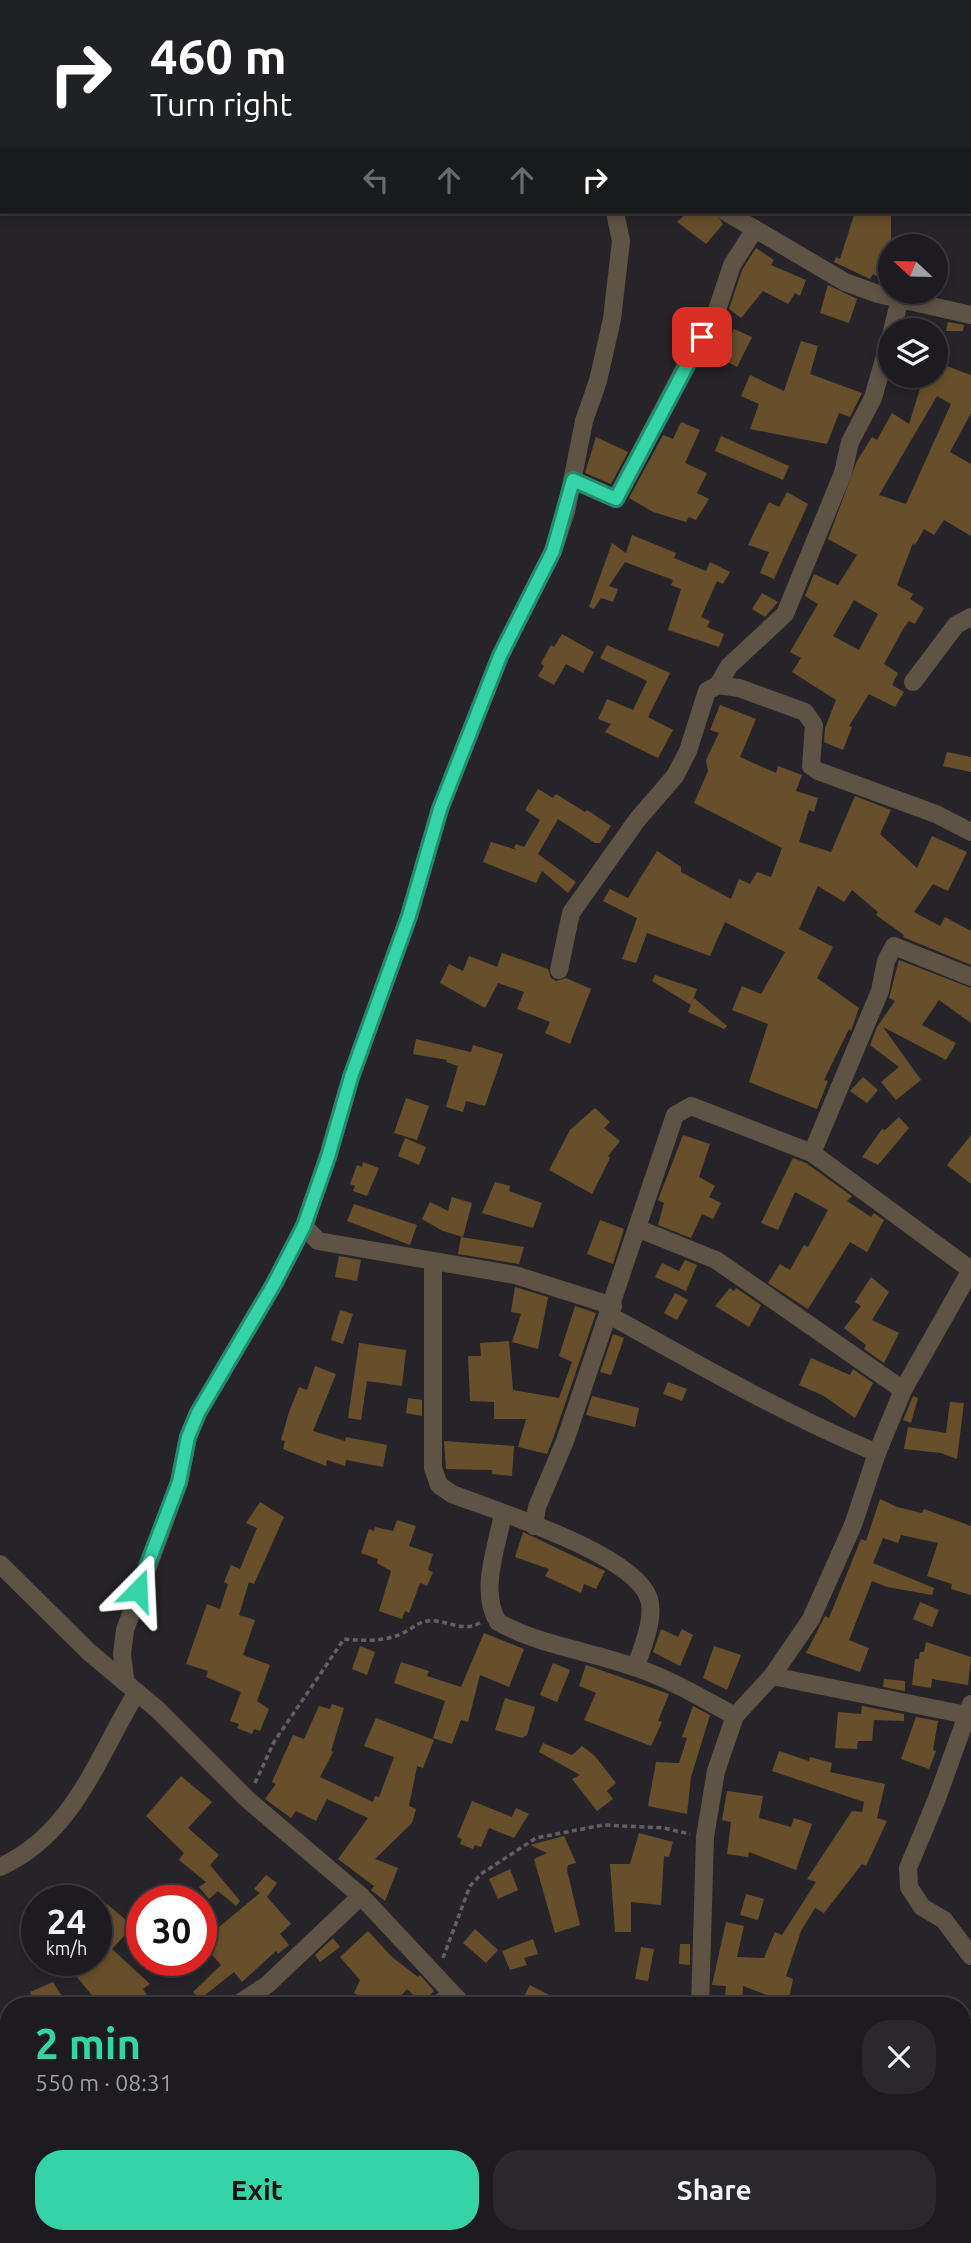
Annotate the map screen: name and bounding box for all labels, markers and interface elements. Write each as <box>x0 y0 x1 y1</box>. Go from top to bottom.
icon: right <box>35 28 126 119</box>
text: 460 m <box>150 28 287 83</box>
text: Turn right <box>150 86 292 122</box>
icon: left <box>357 161 395 199</box>
icon: ahead <box>430 161 468 199</box>
icon: ahead <box>503 161 541 199</box>
icon: right <box>576 161 614 199</box>
north arrow <box>878 234 948 304</box>
map controls <box>878 234 948 388</box>
pin <box>672 307 732 367</box>
icon: arrive <box>683 318 721 356</box>
button: layers <box>878 318 948 388</box>
position arrow <box>101 1553 175 1627</box>
speed limit sign: 30 <box>126 1885 217 1976</box>
text: 24 <box>47 1901 86 1941</box>
text: km/h <box>46 1938 87 1958</box>
text: 2 min <box>35 2020 141 2067</box>
button: close <box>862 2020 936 2094</box>
text: 550 m · 08:31 <box>35 2070 173 2095</box>
button: Exit <box>35 2150 479 2230</box>
button: Share <box>493 2150 936 2230</box>

